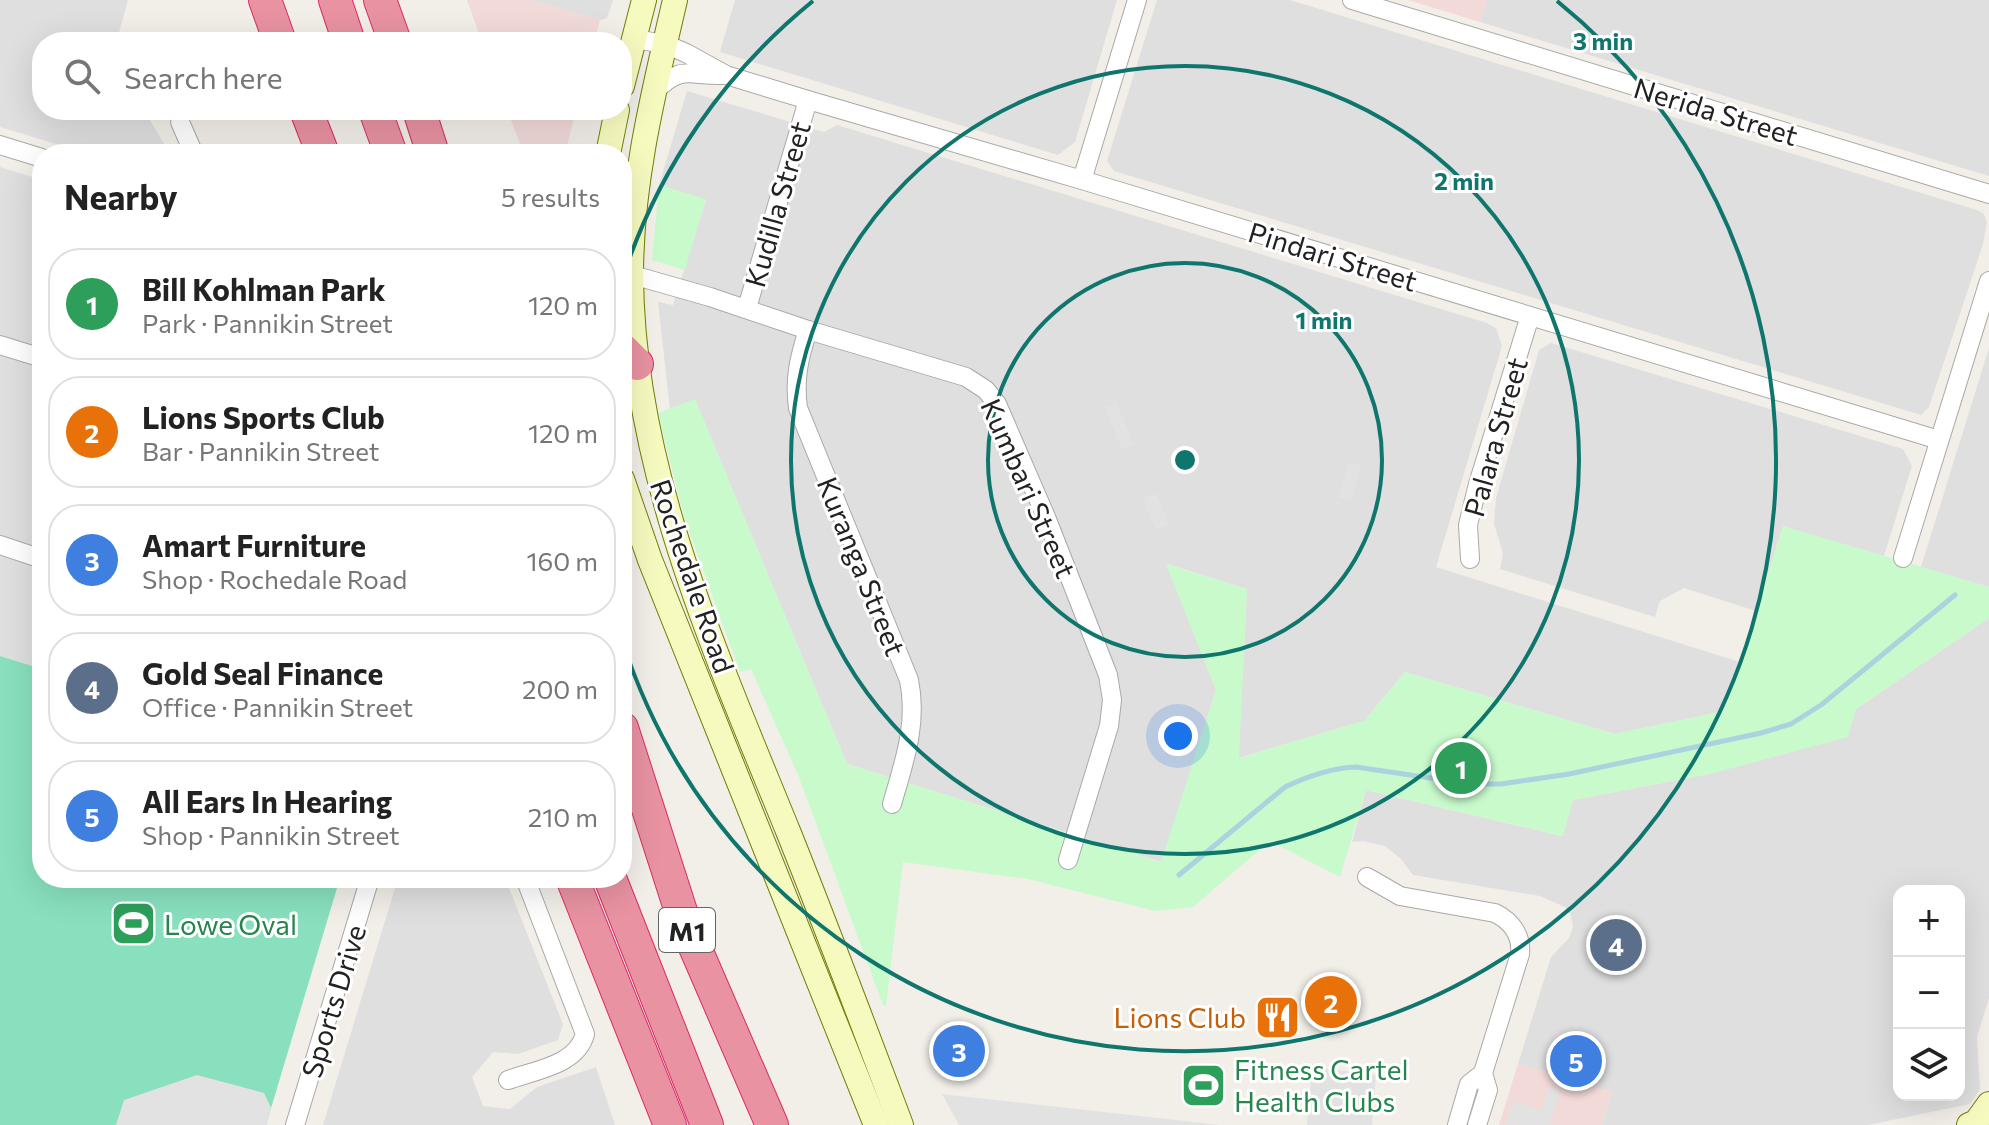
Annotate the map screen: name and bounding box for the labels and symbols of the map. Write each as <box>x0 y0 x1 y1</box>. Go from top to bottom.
text: 3 min <box>1573 26 1633 55</box>
street label: Nerida Street <box>1630 70 1802 152</box>
street label: Kudilla Street <box>737 117 817 291</box>
text: 2 min <box>1434 166 1494 195</box>
street label: Pindari Street <box>1245 214 1421 298</box>
text: 1 min <box>1296 305 1352 334</box>
street label: Palara Street <box>1456 353 1534 521</box>
street label: Kumbari Street <box>974 393 1084 583</box>
centre of rings <box>1171 446 1199 474</box>
street label: Kuranga Street <box>811 472 913 660</box>
street label: Rochedale Road <box>644 475 742 677</box>
your location <box>1158 716 1198 756</box>
pin: 1 <box>1435 738 1487 798</box>
sports icon: Lowe Oval <box>109 900 157 948</box>
place label: Lowe Oval <box>164 907 297 941</box>
road number: M1 <box>659 908 715 952</box>
pin: 4 <box>1590 915 1642 975</box>
street label: Sports Drive <box>294 920 372 1082</box>
pin: 2 <box>1305 972 1357 1032</box>
restaurant icon: Lions Club <box>1253 993 1301 1041</box>
place label: Lions Club <box>1113 1000 1246 1034</box>
pin: 3 <box>933 1021 985 1081</box>
pin: 5 <box>1550 1031 1602 1091</box>
place label: Fitness Cartel Health Clubs <box>1234 1052 1409 1118</box>
sports icon: Fitness Cartel Health Clubs <box>1179 1061 1227 1109</box>

